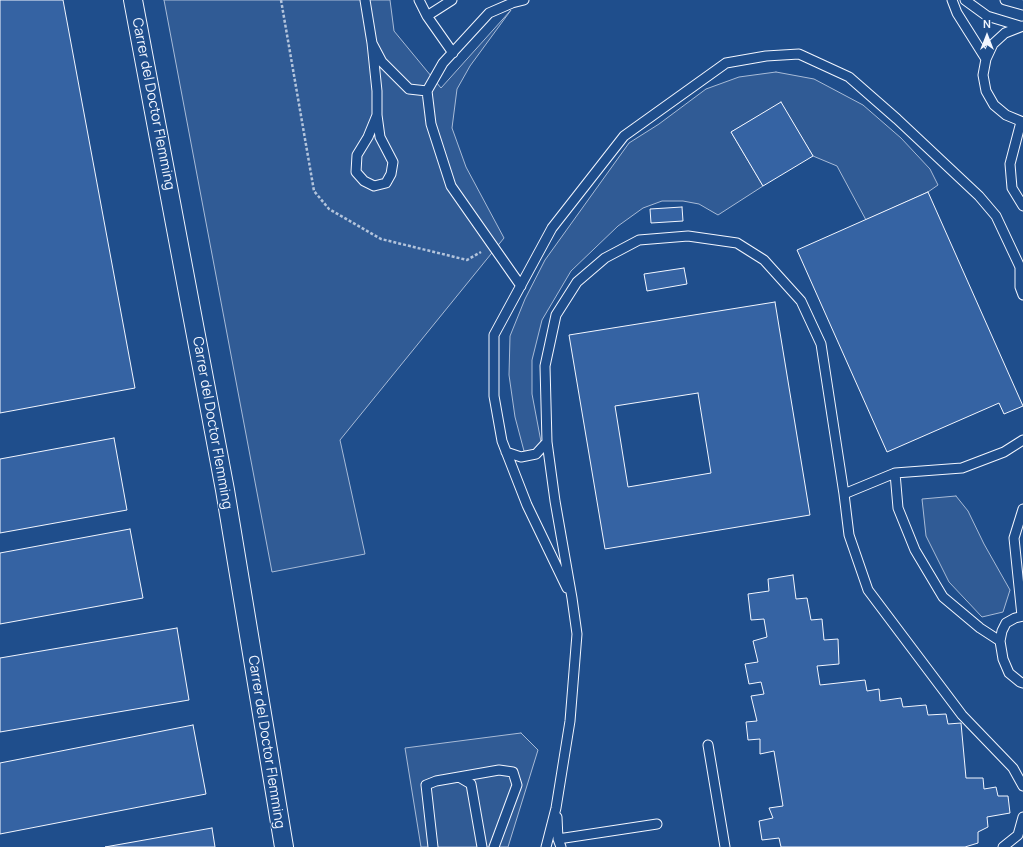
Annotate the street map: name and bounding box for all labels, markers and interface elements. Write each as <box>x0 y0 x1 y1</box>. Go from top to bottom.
street label: Carrer del Doctor Flemming <box>128 16 178 192</box>
north arrow <box>967 16 1007 56</box>
text: N <box>983 16 991 31</box>
street label: Carrer del Doctor Flemming <box>189 335 235 511</box>
street label: Carrer del Doctor Flemming <box>244 654 288 830</box>

